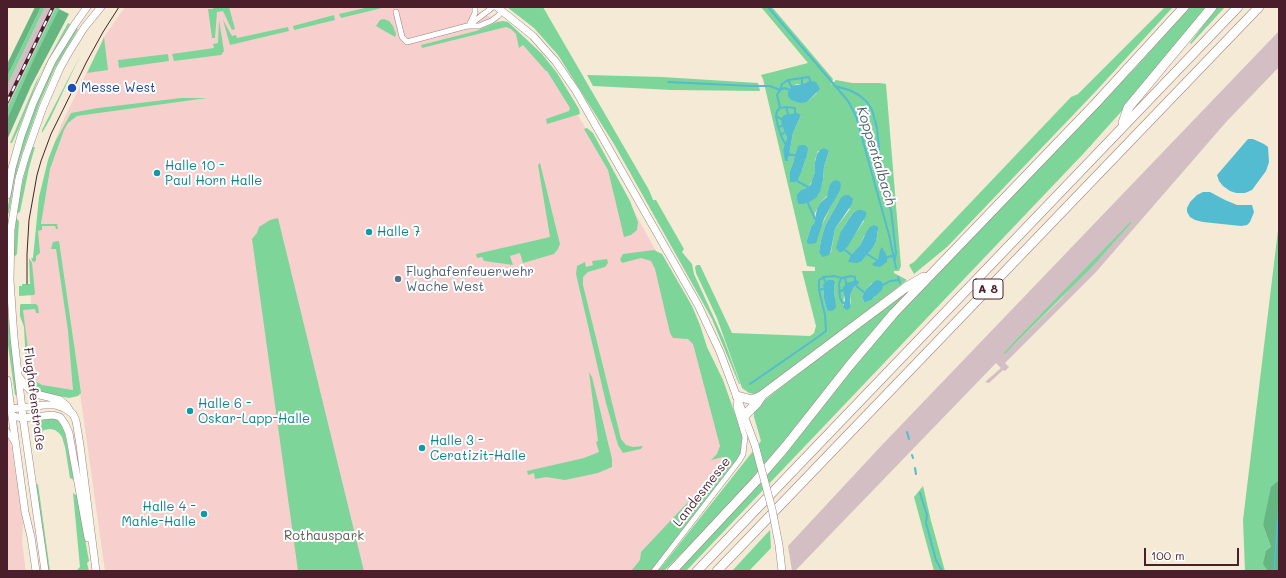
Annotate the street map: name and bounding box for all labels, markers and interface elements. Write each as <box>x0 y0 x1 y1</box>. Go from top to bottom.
place label: Messe West <box>81 80 156 96</box>
marker: Messe West <box>66 82 78 94</box>
water label: Koppentalbach <box>853 104 899 208</box>
place label: Halle 10 - Paul Horn Halle <box>165 158 262 189</box>
marker: Halle 10 - Paul Horn Halle <box>152 168 162 178</box>
place label: Halle 7 <box>377 224 420 240</box>
marker: Halle 7 <box>364 227 374 237</box>
place label: Flughafenfeuerwehr Wache West <box>406 264 534 295</box>
marker: Flughafenfeuerwehr Wache West <box>393 274 403 284</box>
road number: A 8 <box>973 279 1003 299</box>
street label: Flughafenstraße <box>20 347 48 451</box>
place label: Halle 6 - Oskar-Lapp-Halle <box>198 396 310 427</box>
marker: Halle 6 - Oskar-Lapp-Halle <box>185 406 195 416</box>
place label: Halle 3 - Ceratizit-Halle <box>430 433 526 464</box>
marker: Halle 3 - Ceratizit-Halle <box>417 443 427 453</box>
street label: Landesmesse <box>670 454 734 530</box>
place label: Halle 4 - Mahle-Halle <box>121 499 196 530</box>
marker: Halle 4 - Mahle-Halle <box>199 509 209 519</box>
park label: Rothauspark <box>284 528 364 544</box>
scale bar <box>1146 540 1241 566</box>
text: 100 m <box>1151 547 1185 563</box>

